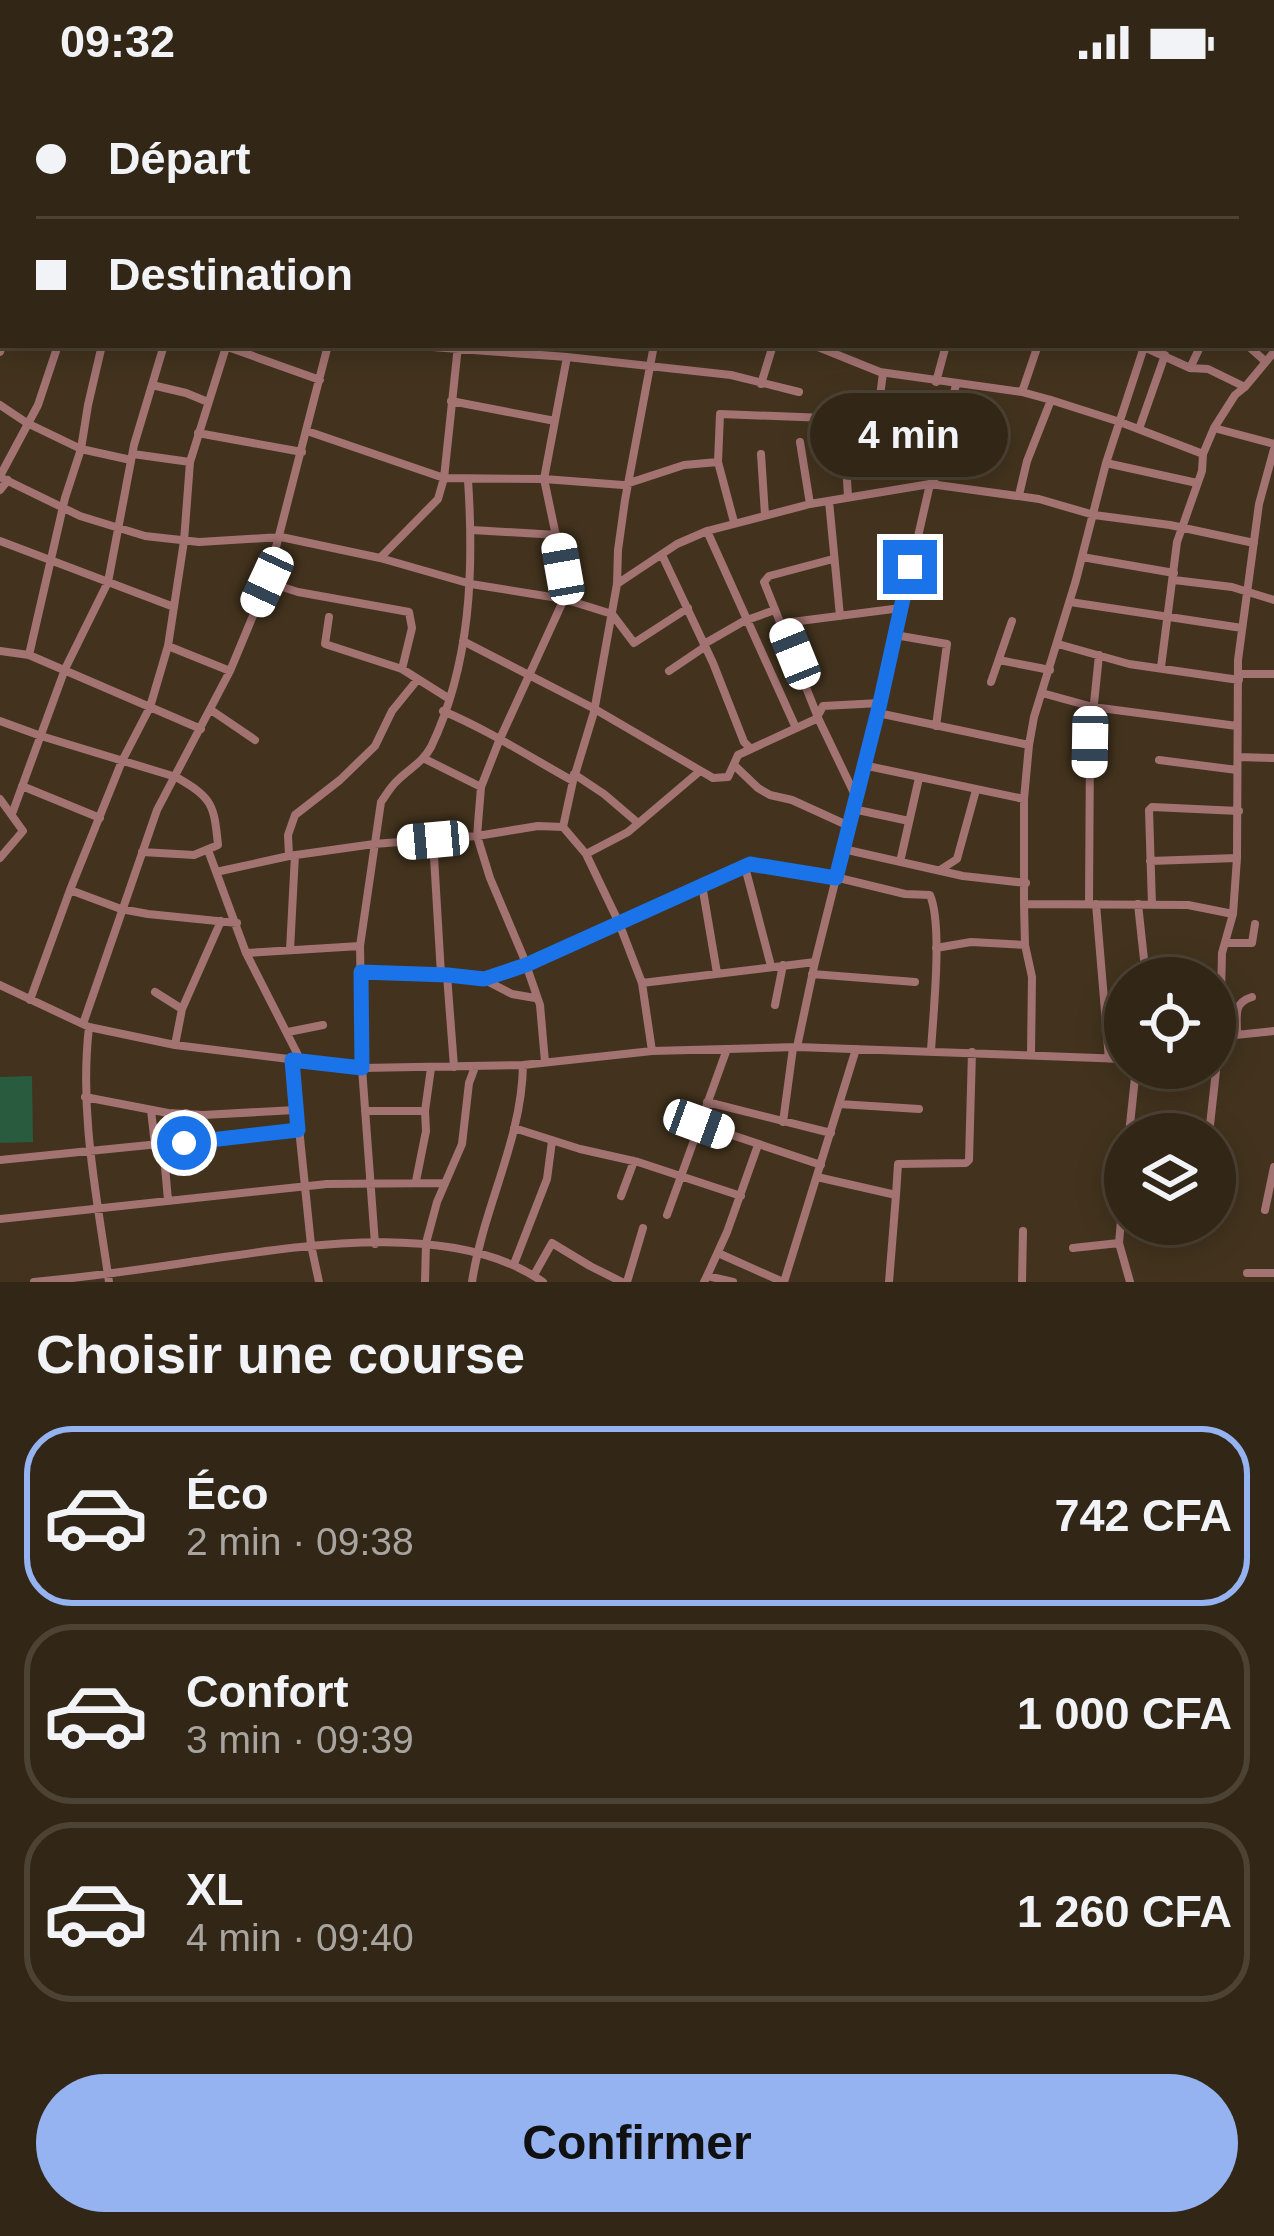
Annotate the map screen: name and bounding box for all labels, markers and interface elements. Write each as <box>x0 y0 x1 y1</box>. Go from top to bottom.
text: 09:32 <box>60 16 175 67</box>
text: Départ <box>108 133 251 184</box>
text: Destination <box>108 249 353 300</box>
callout: 4 min <box>811 393 1009 477</box>
text: 4 min <box>858 413 960 456</box>
car <box>539 530 587 608</box>
route end <box>883 540 937 594</box>
car <box>235 542 299 622</box>
car <box>765 614 825 694</box>
car <box>1071 706 1109 778</box>
car <box>396 819 470 861</box>
map controls <box>1104 957 1236 1245</box>
button: locate <box>1104 957 1236 1089</box>
car <box>659 1095 739 1153</box>
button: layers <box>1104 1113 1236 1245</box>
route start <box>157 1116 211 1170</box>
text: Choisir une course <box>36 1324 525 1384</box>
icon: car <box>42 1462 150 1570</box>
text: Éco <box>186 1468 269 1519</box>
text: 742 CFA <box>1054 1490 1232 1541</box>
text: 2 min · 09:38 <box>186 1520 414 1563</box>
icon: car <box>42 1660 150 1768</box>
text: Confort <box>186 1666 348 1717</box>
text: 1 000 CFA <box>1017 1688 1232 1739</box>
text: 3 min · 09:39 <box>186 1718 414 1761</box>
icon: car <box>42 1858 150 1966</box>
text: XL <box>186 1864 244 1915</box>
text: 1 260 CFA <box>1017 1886 1232 1937</box>
text: 4 min · 09:40 <box>186 1916 414 1959</box>
button: Confirmer <box>36 2074 1238 2212</box>

